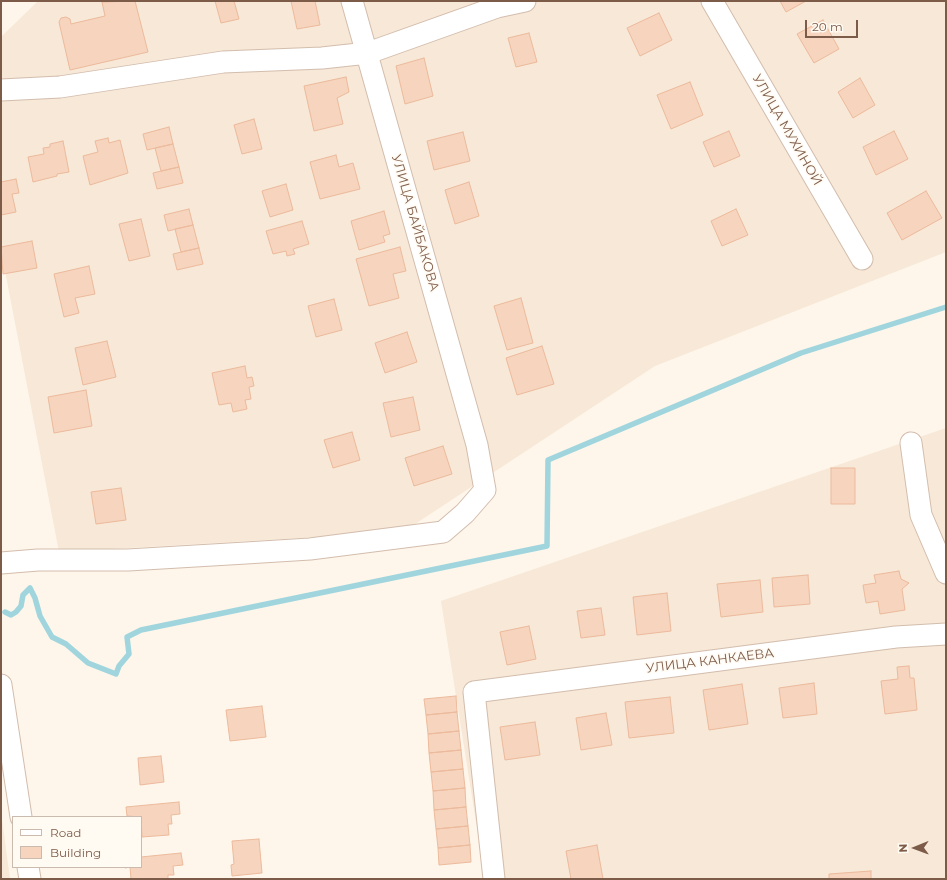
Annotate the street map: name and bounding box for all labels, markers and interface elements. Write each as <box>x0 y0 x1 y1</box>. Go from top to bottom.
scale bar <box>807 12 860 38</box>
text: 20 m <box>812 19 843 34</box>
street label: УЛИЦА МУХИНОЙ <box>749 72 825 188</box>
street label: УЛИЦА БАЙБАКОВА <box>388 153 442 293</box>
street label: УЛИЦА КАНКАЕВА <box>645 645 775 677</box>
legend <box>12 816 142 868</box>
text: Road <box>50 825 81 840</box>
north arrow <box>895 828 935 868</box>
text: N <box>896 844 910 853</box>
text: Building <box>50 845 101 860</box>

